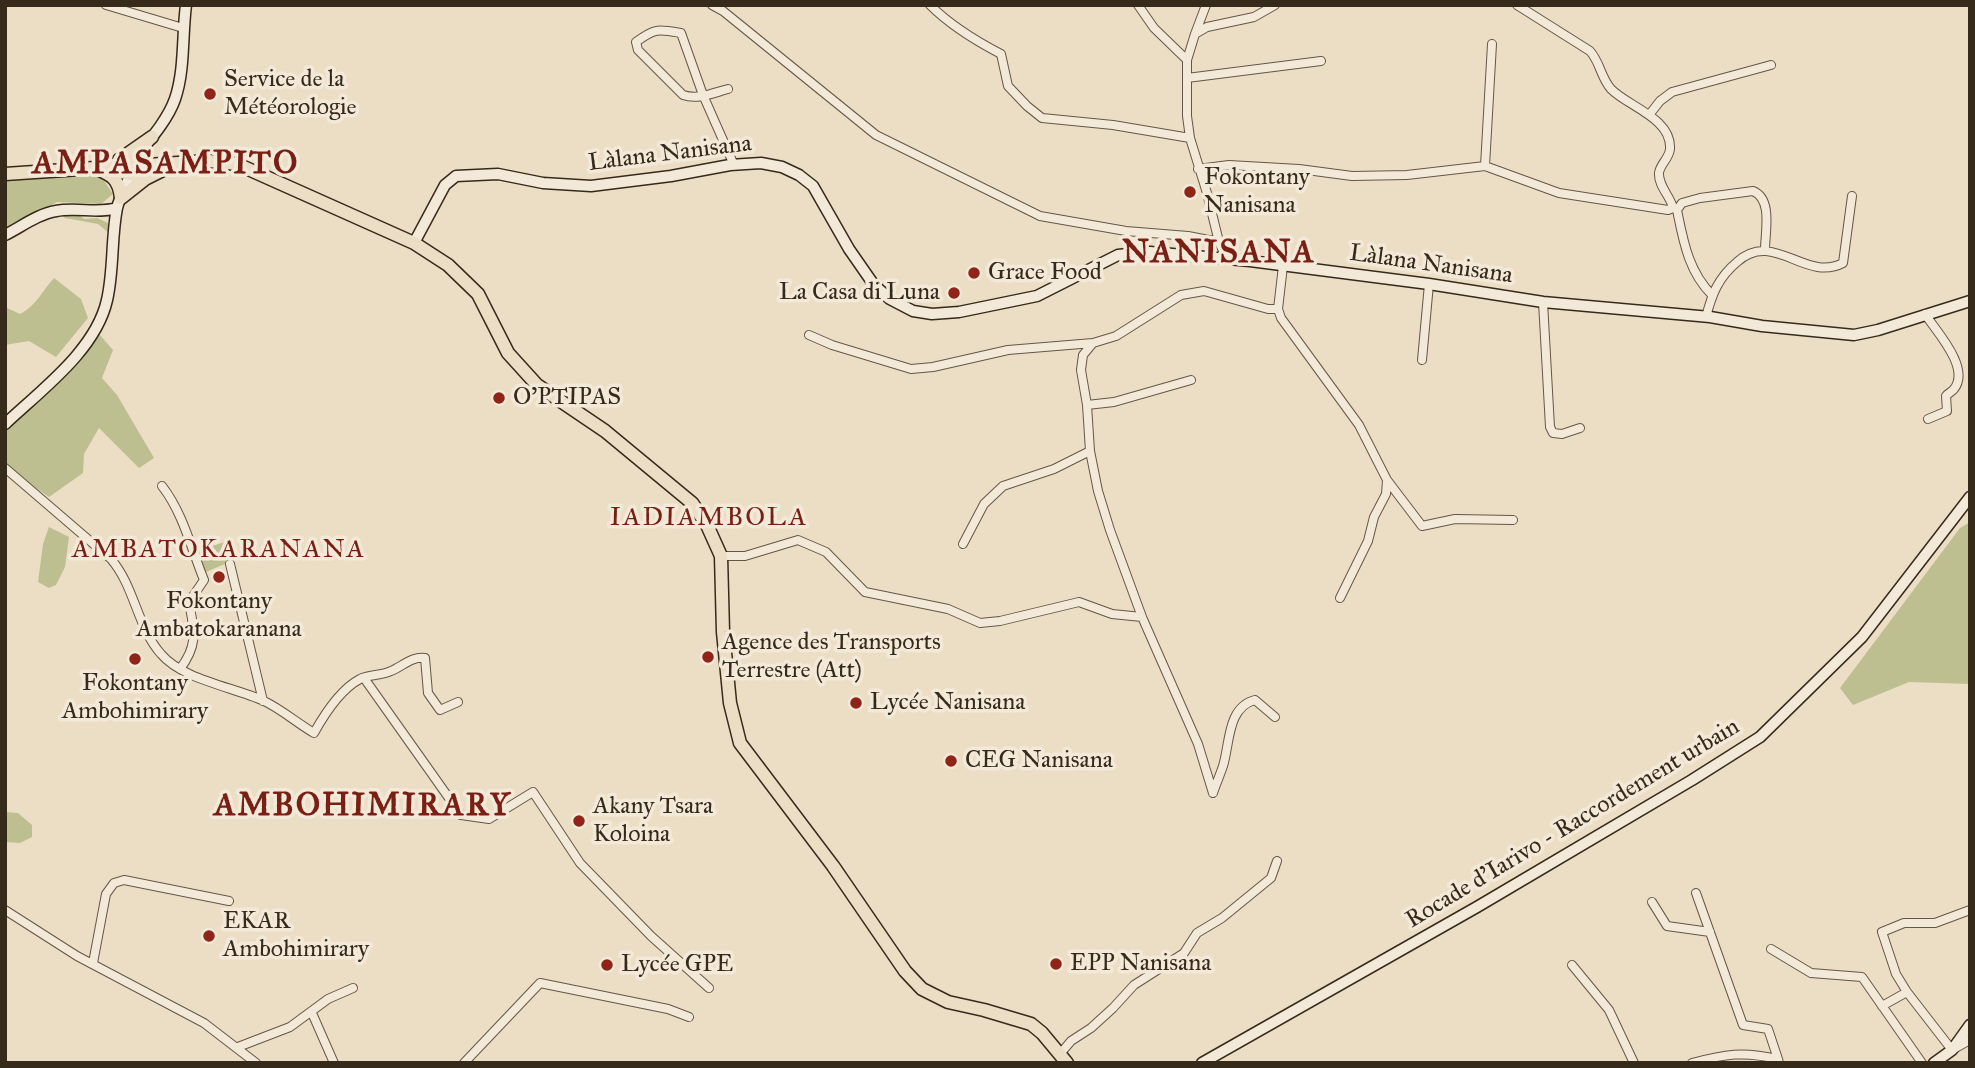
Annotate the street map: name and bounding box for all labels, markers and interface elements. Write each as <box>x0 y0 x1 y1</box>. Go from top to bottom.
place label: Service de la Météorologie <box>224 66 357 122</box>
marker: Service de la Météorologie <box>202 86 218 102</box>
street label: Làlana Nanisana <box>587 130 753 178</box>
district label: AMPASAMPITO <box>34 146 298 184</box>
place label: Fokontany Nanisana <box>1204 164 1310 220</box>
marker: Fokontany Nanisana <box>1182 184 1198 200</box>
district label: NANISANA <box>1123 235 1315 273</box>
street label: Làlana Nanisana <box>1348 239 1514 291</box>
place label: Grace Food <box>988 259 1102 287</box>
marker: Grace Food <box>966 265 982 281</box>
place label: La Casa di Luna <box>779 279 940 307</box>
marker: La Casa di Luna <box>946 285 962 301</box>
place label: O'PTIPAS <box>513 384 621 412</box>
marker: O'PTIPAS <box>491 390 507 406</box>
district label: IADIAMBOLA <box>611 503 807 535</box>
district label: AMBATOKARANANA <box>74 535 364 567</box>
marker: Fokontany Ambatokaranana <box>211 569 227 585</box>
place label: Fokontany Ambatokaranana <box>136 588 302 644</box>
place label: Agence des Transports Terrestre (Att) <box>722 629 941 685</box>
marker: Agence des Transports Terrestre (Att) <box>700 649 716 665</box>
marker: Fokontany Ambohimirary <box>127 651 143 667</box>
place label: Fokontany Ambohimirary <box>62 670 208 726</box>
place label: Lycée Nanisana <box>870 689 1025 717</box>
marker: Lycée Nanisana <box>848 695 864 711</box>
street label: Rocade d'Iarivo - Raccordement urbain <box>1401 713 1745 935</box>
place label: CEG Nanisana <box>965 747 1113 775</box>
marker: CEG Nanisana <box>943 753 959 769</box>
district label: AMBOHIMIRARY <box>215 788 511 826</box>
place label: Akany Tsara Koloina <box>593 793 713 849</box>
marker: Akany Tsara Koloina <box>571 813 587 829</box>
place label: EKAR Ambohimirary <box>223 908 369 964</box>
marker: EKAR Ambohimirary <box>201 928 217 944</box>
place label: EPP Nanisana <box>1070 950 1211 978</box>
place label: Lycée GPE <box>621 951 733 979</box>
marker: EPP Nanisana <box>1048 956 1064 972</box>
marker: Lycée GPE <box>599 957 615 973</box>

